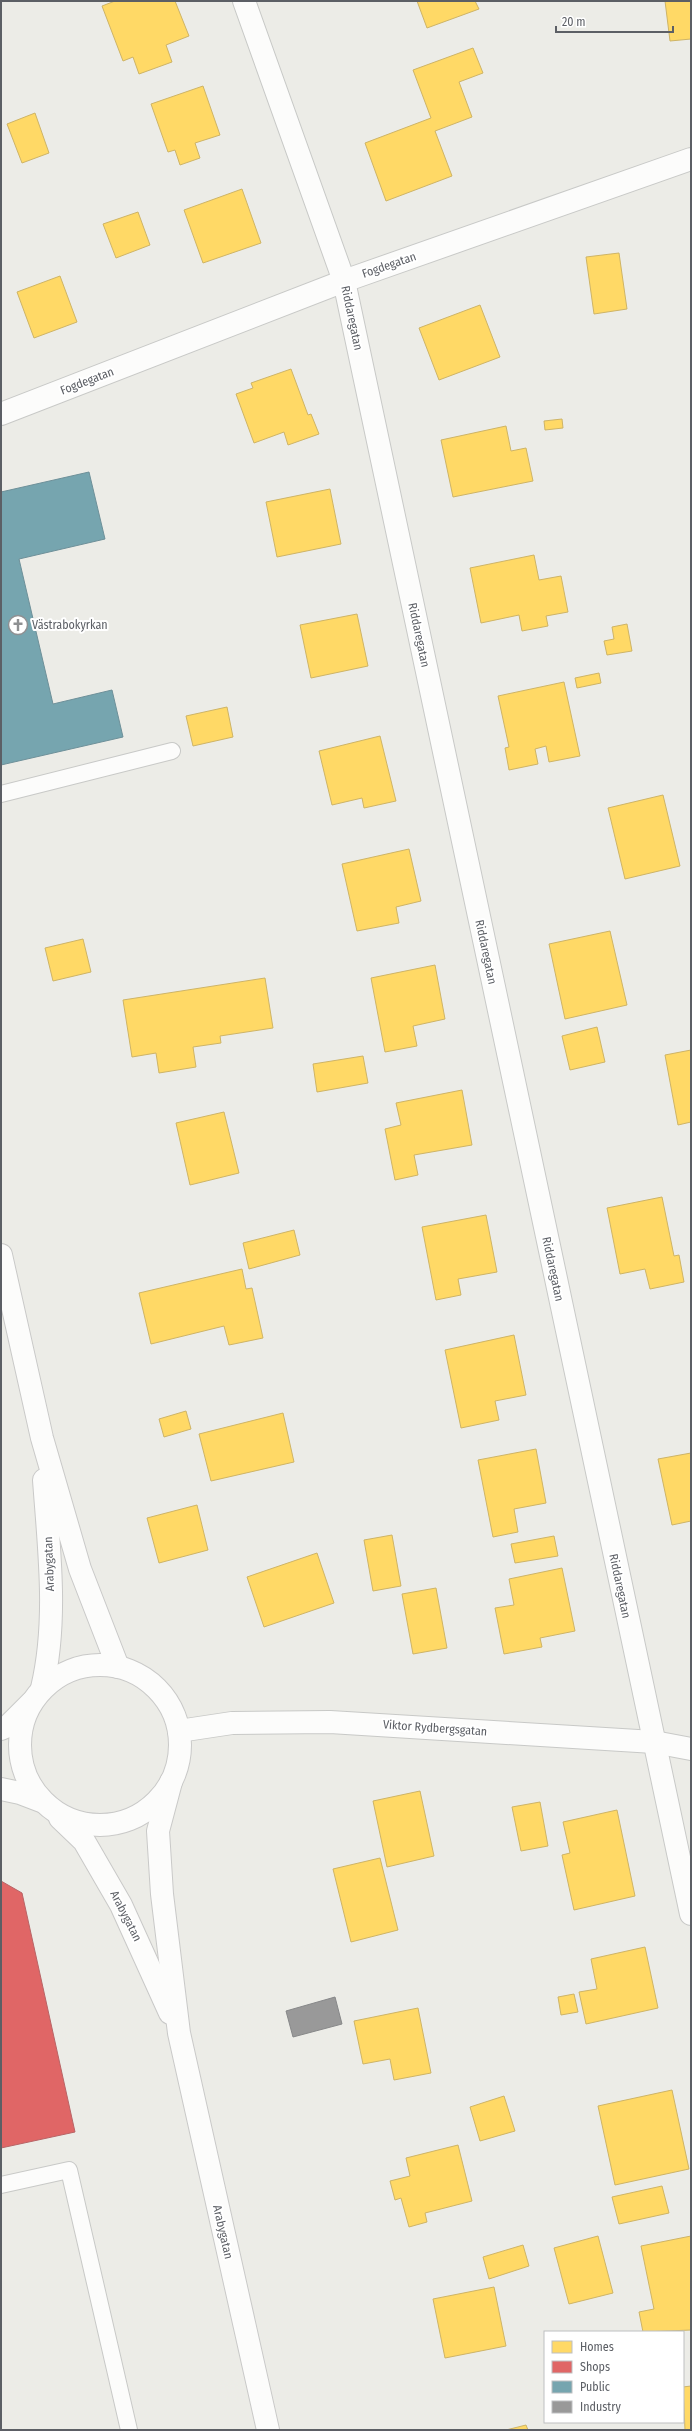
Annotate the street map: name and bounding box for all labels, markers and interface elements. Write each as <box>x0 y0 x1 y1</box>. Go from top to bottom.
scale bar <box>556 8 673 34</box>
text: 20 m <box>562 15 586 29</box>
street label: Fogdegatan <box>360 249 418 281</box>
street label: Riddaregatan <box>338 285 366 351</box>
street label: Fogdegatan <box>58 364 116 398</box>
street label: Riddaregatan <box>405 602 433 668</box>
church icon: Västrabokyrkan <box>7 614 29 636</box>
place label: Västrabokyrkan <box>32 618 108 632</box>
street label: Riddaregatan <box>472 919 500 985</box>
street label: Riddaregatan <box>539 1236 567 1302</box>
street label: Arabygatan <box>41 1536 57 1592</box>
street label: Riddaregatan <box>606 1553 634 1619</box>
street label: Viktor Rydbergsgatan <box>382 1717 488 1739</box>
street label: Arabygatan <box>107 1888 145 1944</box>
street label: Arabygatan <box>210 2204 236 2260</box>
legend <box>544 2331 684 2423</box>
text: Homes <box>580 2340 614 2354</box>
text: Shops <box>580 2360 610 2374</box>
text: Public <box>580 2380 610 2394</box>
text: Industry <box>580 2400 621 2414</box>

